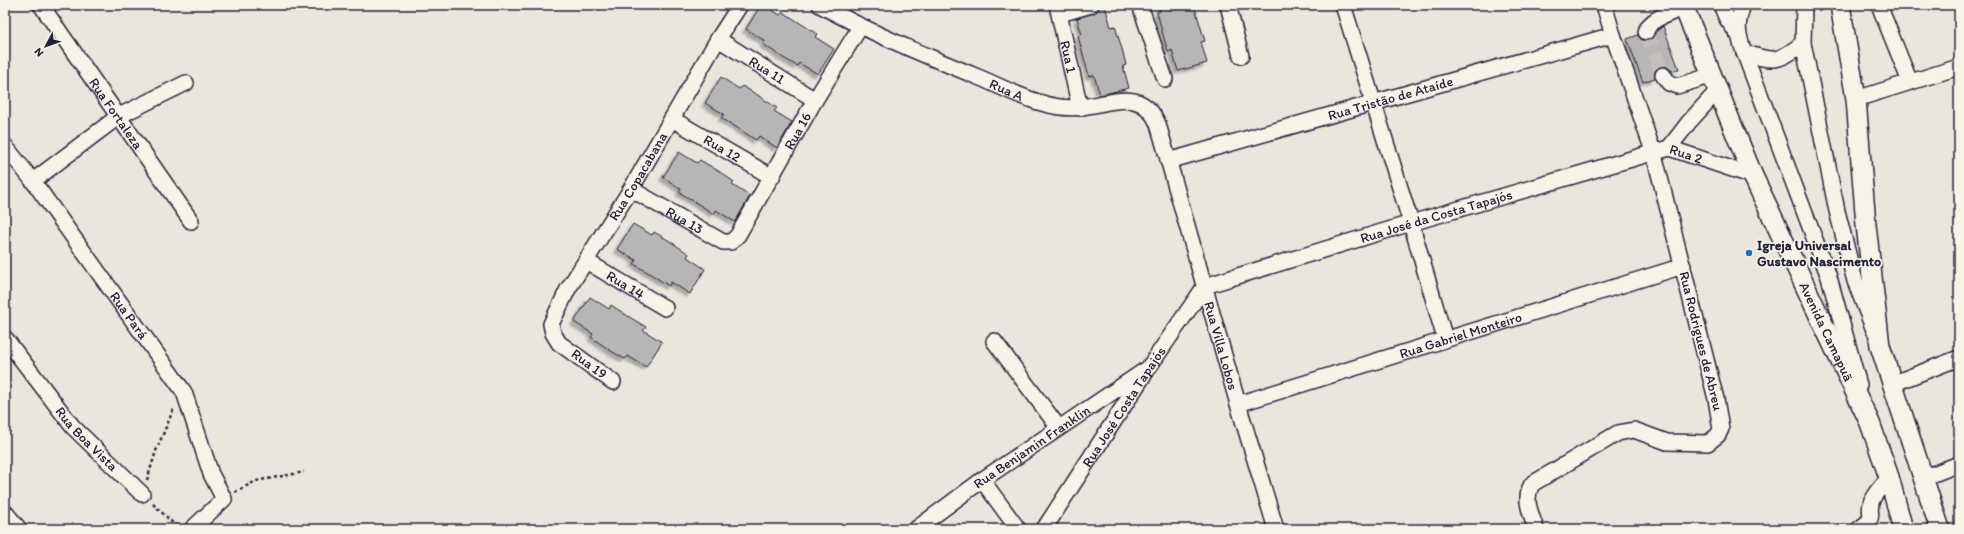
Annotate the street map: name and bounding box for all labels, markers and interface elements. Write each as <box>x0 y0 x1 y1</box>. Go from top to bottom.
north arrow <box>26 26 66 66</box>
street label: Rua 1 <box>1057 39 1081 75</box>
text: N <box>31 45 46 59</box>
street label: Rua 11 <box>746 52 789 88</box>
street label: Rua Tristão de Ataíde <box>1326 72 1455 124</box>
street label: Rua Fortaleza <box>86 74 147 153</box>
street label: Rua A <box>987 75 1026 104</box>
street label: Rua 16 <box>780 109 815 152</box>
street label: Rua Copacabana <box>605 128 671 224</box>
street label: Rua 12 <box>701 131 744 166</box>
street label: Rua 2 <box>1667 140 1705 167</box>
street label: Rua José da Costa Tapajós <box>1358 186 1514 247</box>
street label: Rua 13 <box>663 202 707 238</box>
place label: Igreja Universal Gustavo Nascimento <box>1757 237 1881 270</box>
marker: Igreja Universal Gustavo Nascimento <box>1744 248 1754 258</box>
street label: Rua 14 <box>603 267 648 303</box>
street label: Rua Rodrigues de Abreu <box>1675 269 1727 413</box>
street label: Avenida Camapuã <box>1796 279 1858 385</box>
street label: Rua Pará <box>106 288 152 343</box>
street label: Rua Villa Lobos <box>1201 299 1242 392</box>
street label: Rua Gabriel Monteiro <box>1397 308 1524 362</box>
street label: Rua José Costa Tapajós <box>1078 343 1169 470</box>
street label: Rua 19 <box>568 345 610 383</box>
street label: Rua Benjamin Franklin <box>970 401 1093 492</box>
street label: Rua Boa Vista <box>52 403 122 475</box>

